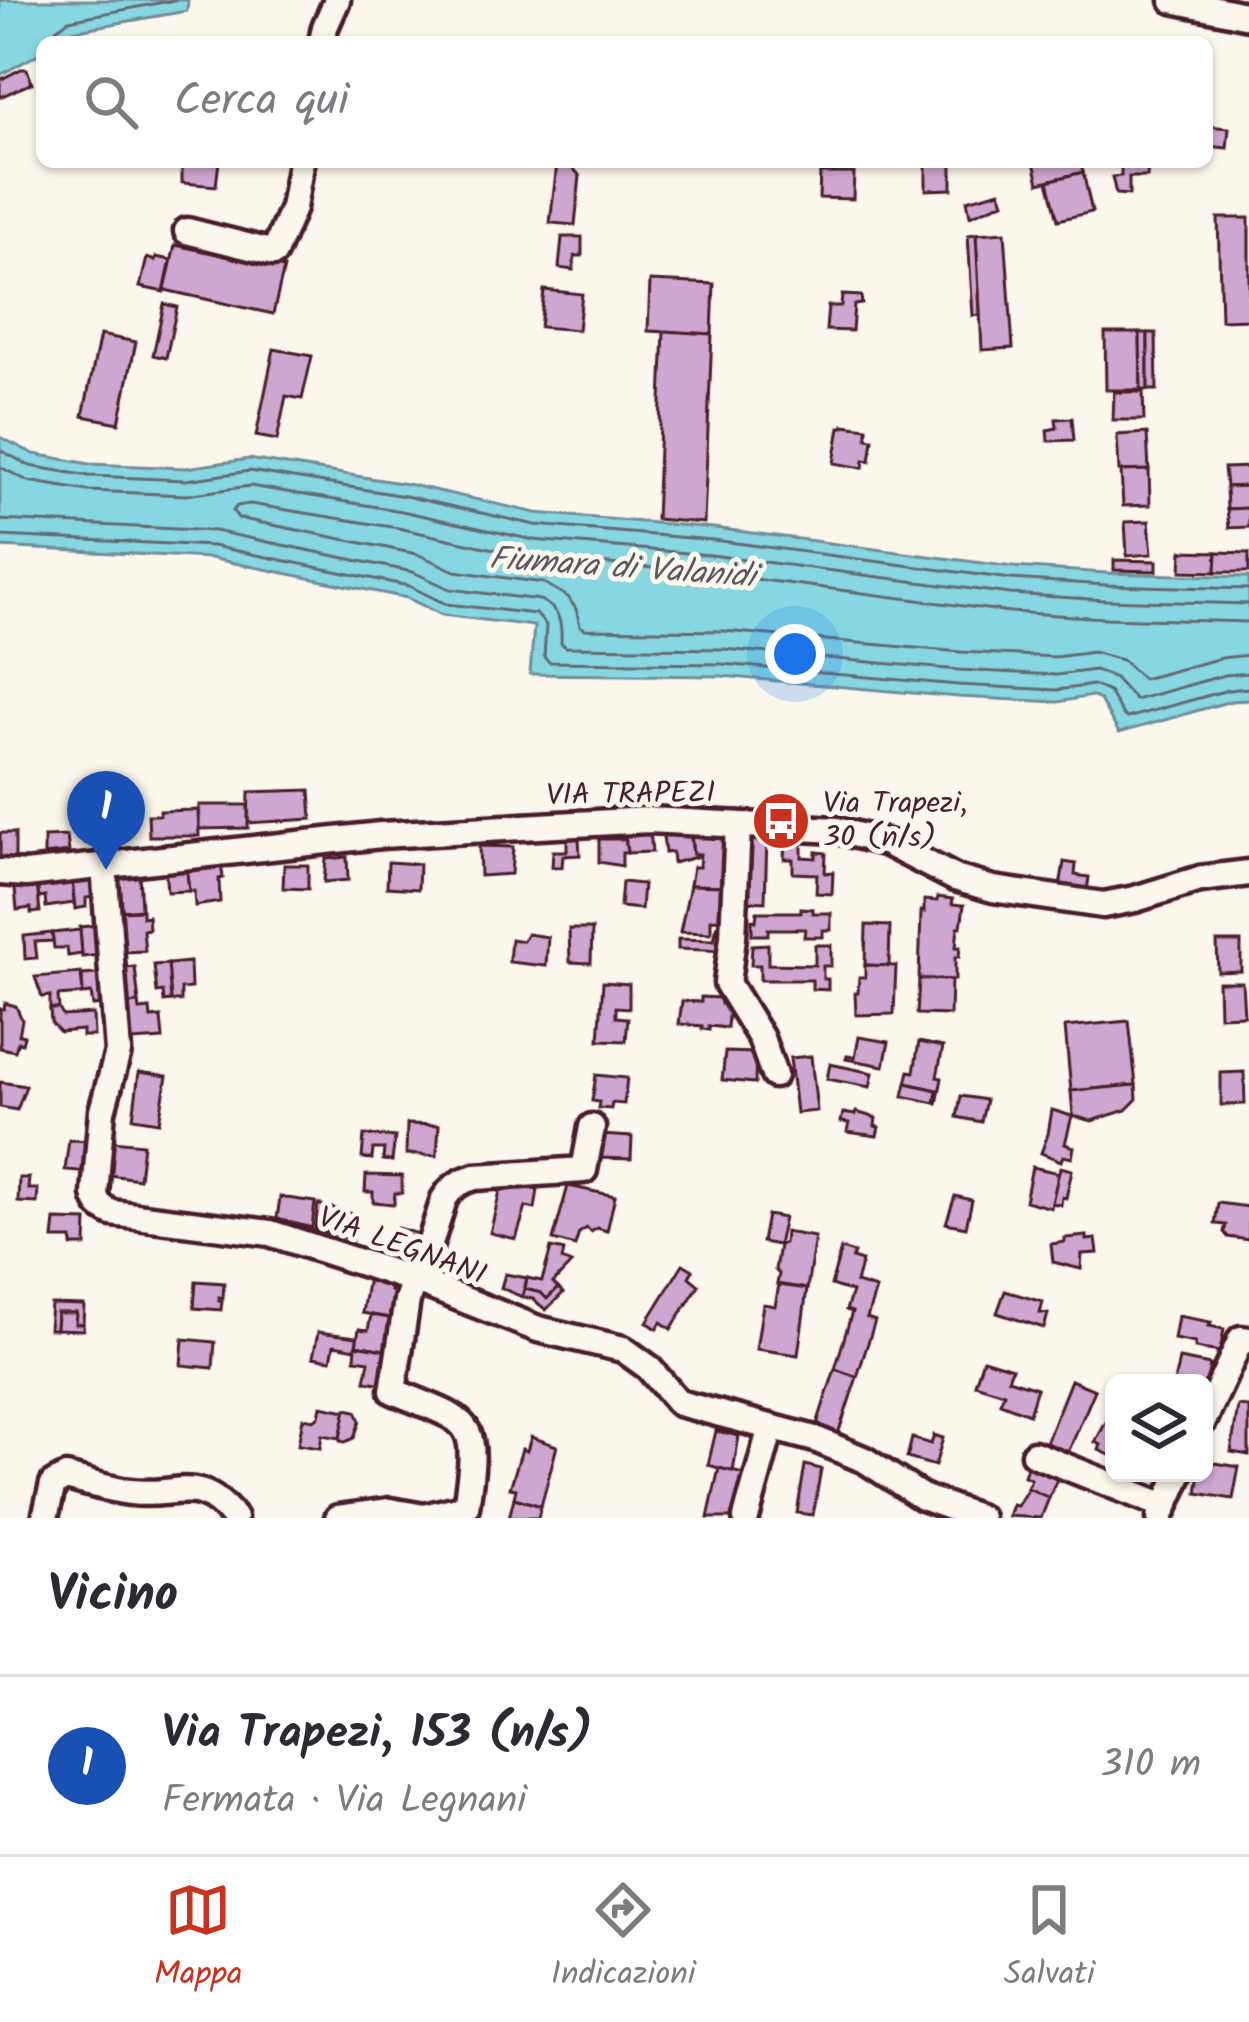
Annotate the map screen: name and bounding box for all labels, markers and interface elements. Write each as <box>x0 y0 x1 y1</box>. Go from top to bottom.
search box <box>36 36 1213 168</box>
text: Cerca qui <box>174 66 349 138</box>
icon: search <box>78 69 144 135</box>
water label: Fiumara di Valanidi <box>487 533 764 605</box>
your location <box>765 624 825 684</box>
street label: VIA TRAPEZI <box>546 770 716 820</box>
pin: 1 <box>67 771 145 870</box>
place label: Via Trapezi, 30 (n/s) <box>823 780 967 862</box>
bus stop icon: Via Trapezi, 30 (n/s) <box>750 790 812 852</box>
street label: VIA LEGNANI <box>311 1194 493 1300</box>
map controls <box>1105 1374 1213 1482</box>
button: layers <box>1105 1374 1213 1482</box>
text: Vicino <box>48 1556 178 1637</box>
text: Via Trapezi, 153 (n/s) <box>162 1699 593 1771</box>
text: 1 <box>81 1735 93 1797</box>
text: 310 m <box>1100 1735 1201 1797</box>
text: Fermata · Via Legnani <box>162 1771 527 1833</box>
tab: Mappa <box>154 1877 243 2002</box>
tab: Indicazioni <box>551 1877 696 2002</box>
tab: Salvati <box>1004 1877 1095 2002</box>

